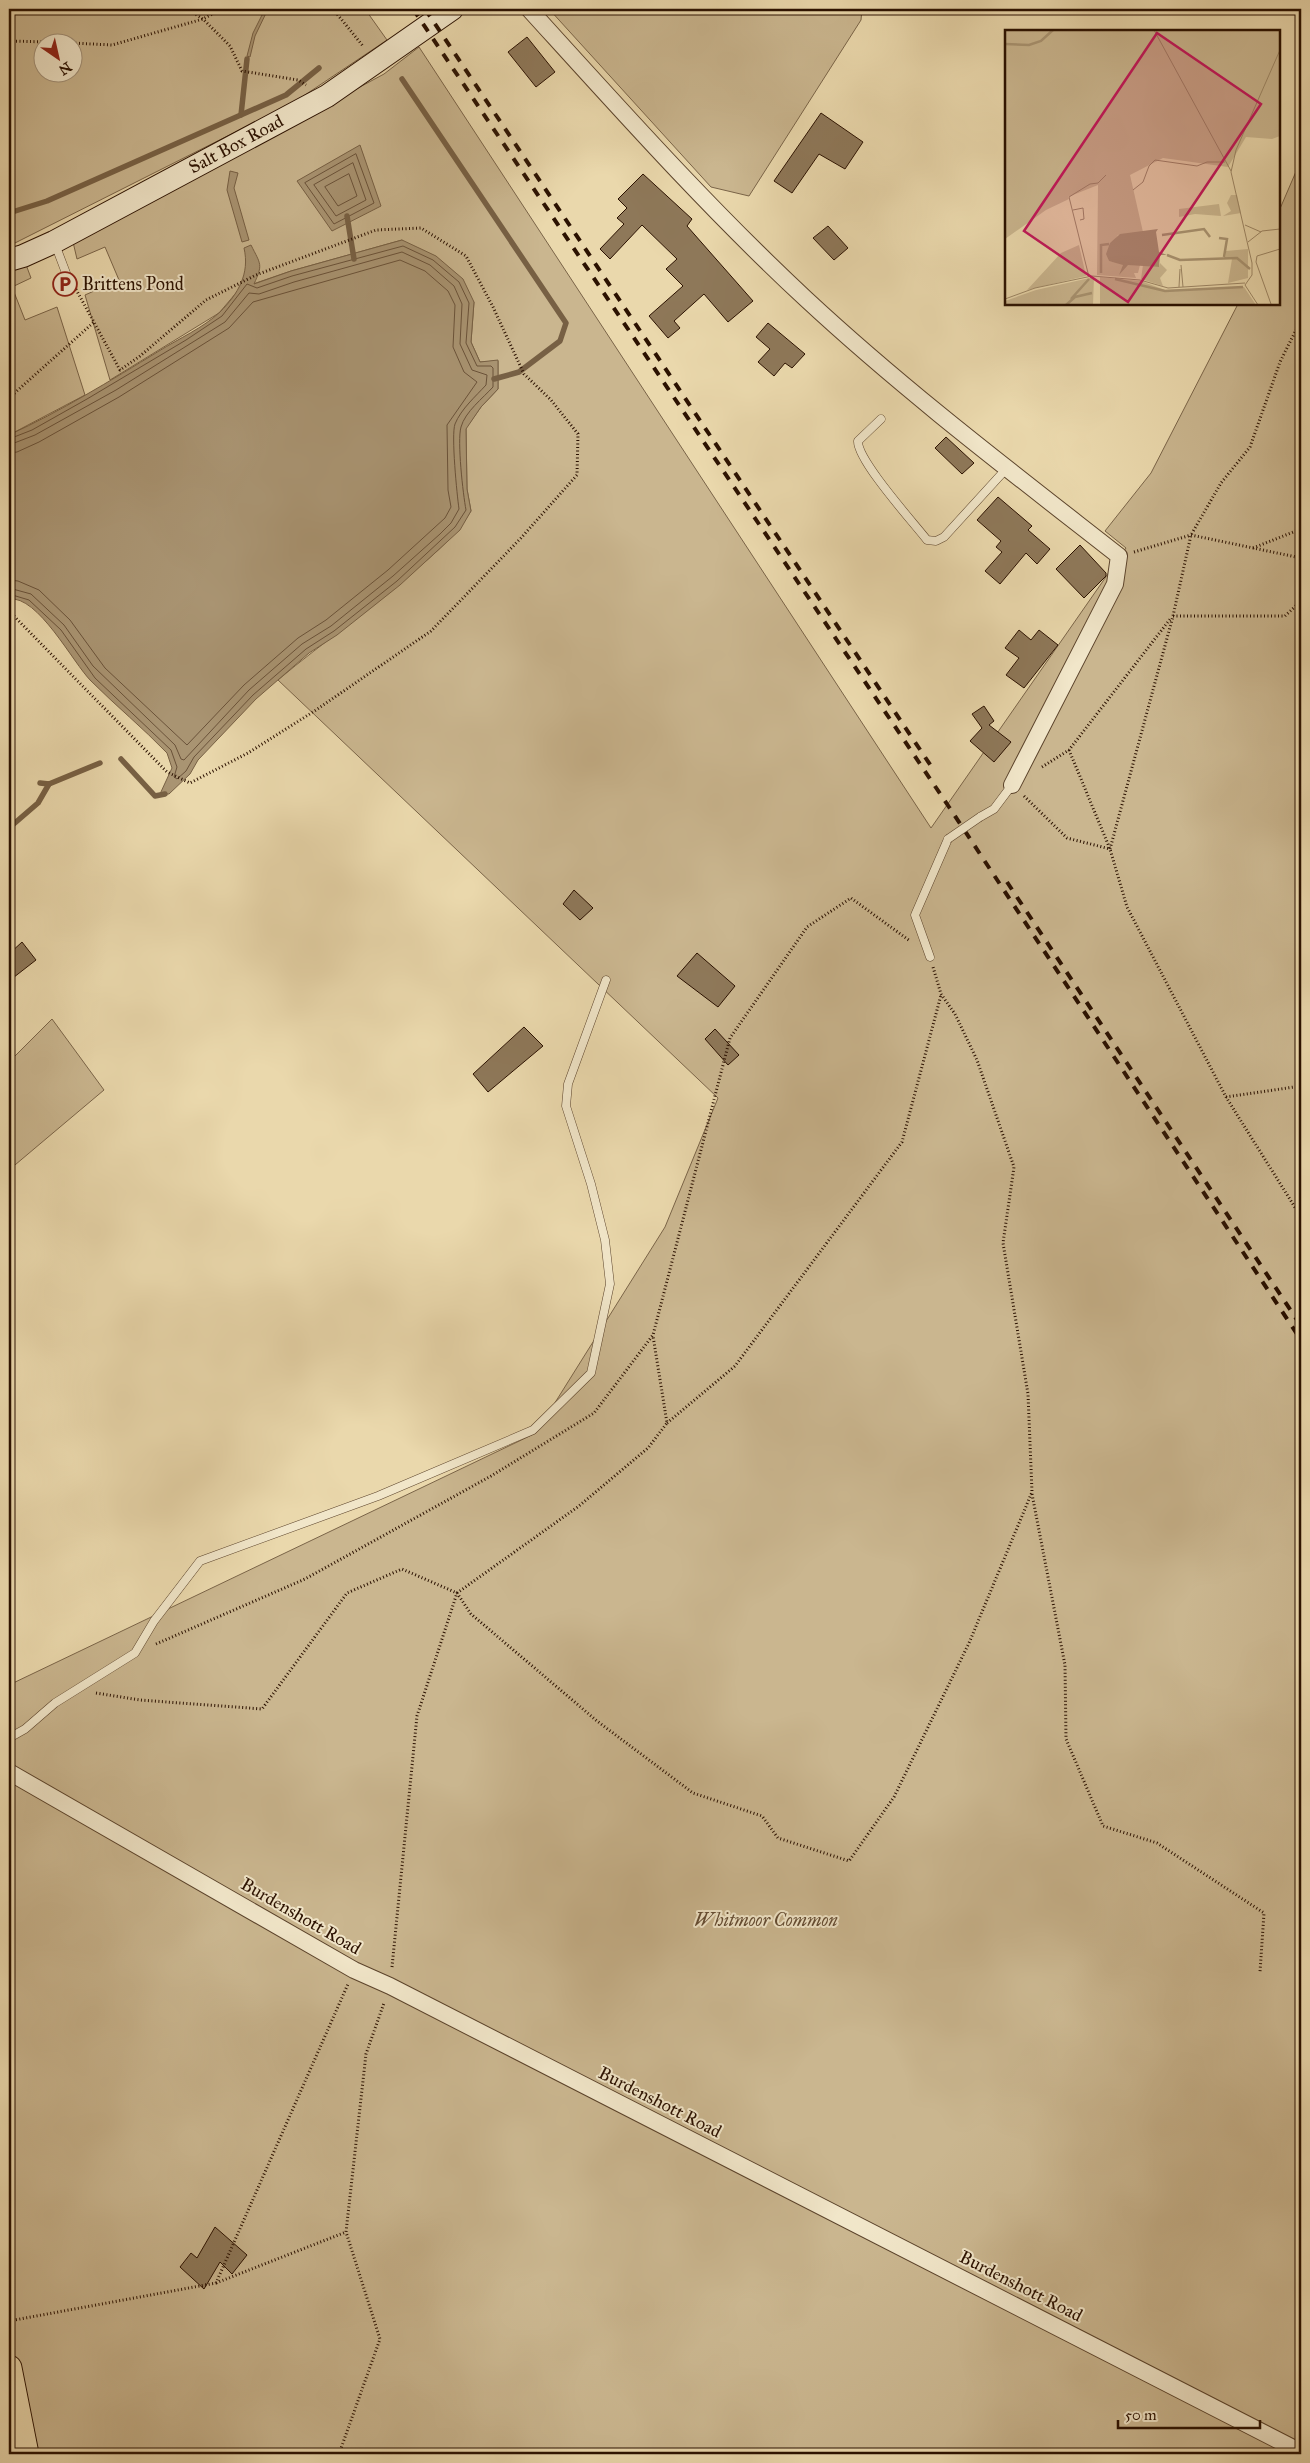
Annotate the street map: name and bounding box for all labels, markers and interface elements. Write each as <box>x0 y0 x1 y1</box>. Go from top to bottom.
inset map <box>1005 30 1280 305</box>
north arrow <box>32 32 82 82</box>
text: N <box>55 58 75 79</box>
street label: Salt Box Road <box>185 110 287 178</box>
parking icon: Brittens Pond <box>52 271 78 297</box>
place label: Brittens Pond <box>82 273 184 295</box>
street label: Burdenshott Road <box>237 1873 365 1959</box>
park label: Whitmoor Common <box>694 1909 838 1931</box>
street label: Burdenshott Road <box>595 2062 725 2142</box>
street label: Burdenshott Road <box>956 2246 1086 2326</box>
scale bar <box>1118 2398 1260 2430</box>
text: 50 m <box>1125 2406 1157 2424</box>

